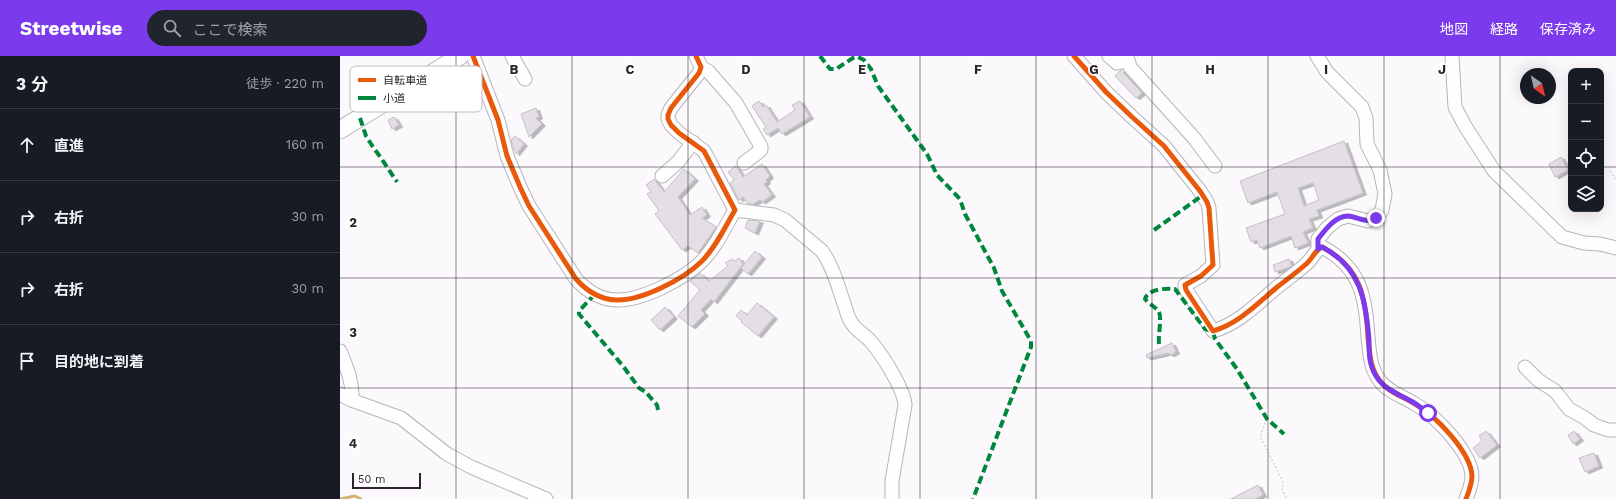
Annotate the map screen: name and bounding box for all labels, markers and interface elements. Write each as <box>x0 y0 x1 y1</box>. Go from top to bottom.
search box <box>147 10 427 46</box>
text: Streetwise <box>20 17 123 40</box>
icon: search <box>161 17 183 39</box>
text: ここで検索 <box>193 21 268 39</box>
text: 地図 <box>1440 21 1468 37</box>
text: 経路 <box>1490 21 1518 37</box>
text: 保存済み <box>1540 21 1596 37</box>
text: B <box>510 62 519 77</box>
text: C <box>626 62 635 77</box>
text: D <box>741 62 751 77</box>
text: E <box>858 62 866 77</box>
text: F <box>974 62 982 77</box>
text: G <box>1089 62 1099 77</box>
text: H <box>1205 62 1215 77</box>
text: I <box>1324 62 1328 77</box>
text: J <box>1438 62 1446 77</box>
legend <box>350 66 482 112</box>
north arrow <box>1520 68 1556 104</box>
map controls <box>1568 68 1604 212</box>
button: + <box>1568 68 1604 104</box>
text: 3 分 <box>16 74 48 94</box>
text: 自転車道 <box>383 74 427 87</box>
text: 徒歩 · 220 m <box>246 76 324 91</box>
text: 小道 <box>383 92 405 105</box>
button: − <box>1568 104 1604 140</box>
icon: ahead <box>16 134 38 156</box>
text: 直進 <box>54 137 84 155</box>
text: 160 m <box>286 137 324 152</box>
button: locate <box>1568 140 1604 176</box>
button: layers <box>1568 176 1604 212</box>
icon: right <box>16 206 38 228</box>
text: 右折 <box>54 209 84 227</box>
text: 30 m <box>292 209 324 224</box>
route end <box>1367 209 1385 227</box>
text: 2 <box>349 215 357 230</box>
icon: right <box>16 278 38 300</box>
text: 右折 <box>54 281 84 299</box>
text: 30 m <box>292 281 324 296</box>
text: 3 <box>349 325 357 340</box>
icon: arrive <box>16 350 38 372</box>
text: 目的地に到着 <box>54 353 144 371</box>
route start <box>1419 404 1437 422</box>
text: 4 <box>349 436 358 451</box>
scale bar <box>352 471 421 490</box>
text: 50 m <box>358 473 385 486</box>

